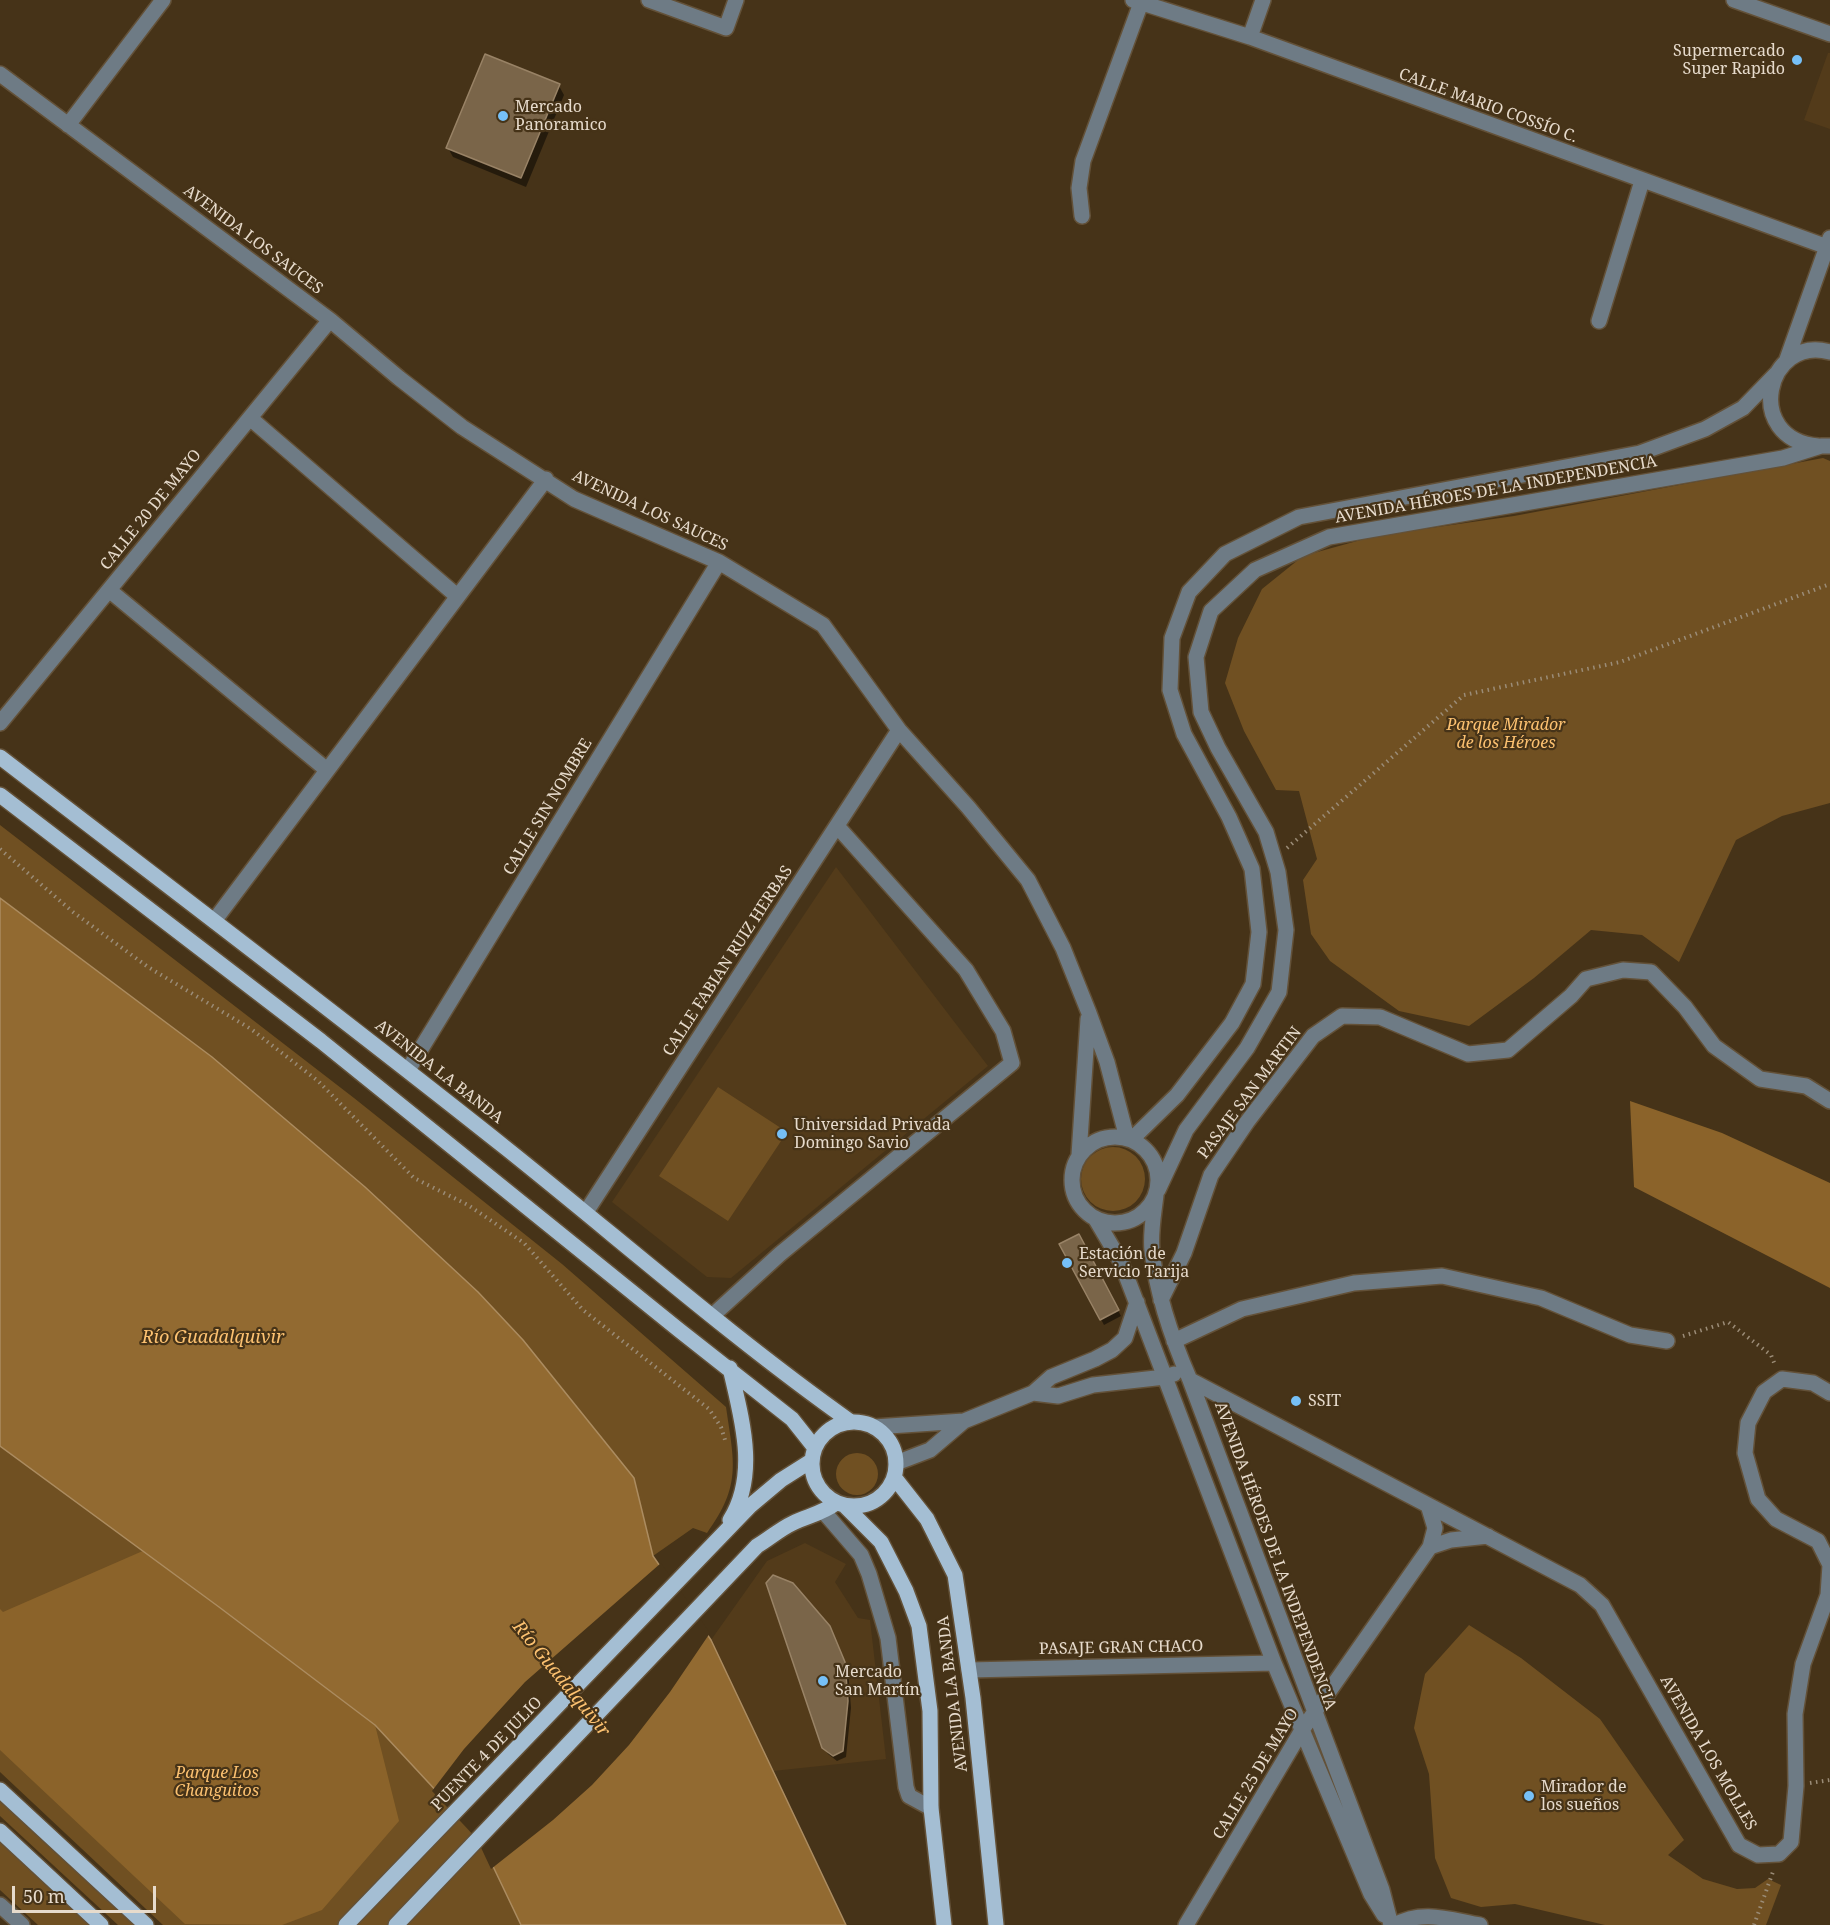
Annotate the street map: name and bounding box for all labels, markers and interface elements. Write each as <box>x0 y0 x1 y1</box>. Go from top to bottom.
place label: Supermercado Super Rapido <box>1673 41 1785 79</box>
marker: Supermercado Super Rapido <box>1790 53 1804 67</box>
street label: CALLE MARIO COSSÍO C. <box>1396 65 1580 147</box>
place label: Mercado Panoramico <box>515 97 607 135</box>
marker: Mercado Panoramico <box>496 109 510 123</box>
street label: AVENIDA LOS SAUCES <box>179 181 327 299</box>
street label: CALLE 20 DE MAYO <box>96 446 206 574</box>
street label: AVENIDA HÉROES DE LA INDEPENDENCIA <box>1334 452 1658 528</box>
street label: AVENIDA LOS SAUCES <box>569 466 731 556</box>
park label: Parque Mirador de los Héroes <box>1446 715 1566 753</box>
street label: CALLE SIN NOMBRE <box>500 735 596 879</box>
street label: CALLE FABIAN RUIZ HERBAS <box>659 862 797 1060</box>
street label: AVENIDA LA BANDA <box>371 1016 507 1128</box>
street label: PASAJE SAN MARTIN <box>1194 1023 1306 1163</box>
place label: Universidad Privada Domingo Savio <box>794 1115 951 1153</box>
marker: Universidad Privada Domingo Savio <box>775 1127 789 1141</box>
place label: Estación de Servicio Tarija <box>1079 1244 1189 1282</box>
marker: Estación de Servicio Tarija <box>1060 1256 1074 1270</box>
water label: Río Guadalquivir <box>142 1327 284 1349</box>
place label: SSIT <box>1308 1391 1341 1411</box>
marker: SSIT <box>1289 1394 1303 1408</box>
street label: AVENIDA HÉROES DE LA INDEPENDENCIA <box>1210 1399 1340 1713</box>
street label: AVENIDA LA BANDA <box>934 1615 972 1773</box>
water label: Río Guadalquivir <box>508 1617 614 1741</box>
street label: PASAJE GRAN CHACO <box>1039 1637 1203 1659</box>
place label: Mercado San Martín <box>835 1662 920 1700</box>
street label: AVENIDA LOS MOLLES <box>1656 1672 1760 1834</box>
marker: Mercado San Martín <box>816 1674 830 1688</box>
street label: PUENTE 4 DE JULIO <box>428 1693 546 1815</box>
street label: CALLE 25 DE MAYO <box>1209 1705 1303 1843</box>
park label: Parque Los Changuitos <box>175 1763 259 1801</box>
place label: Mirador de los sueños <box>1541 1777 1626 1815</box>
marker: Mirador de los sueños <box>1522 1789 1536 1803</box>
scale bar <box>15 1874 159 1912</box>
text: 50 m <box>23 1884 65 1908</box>

